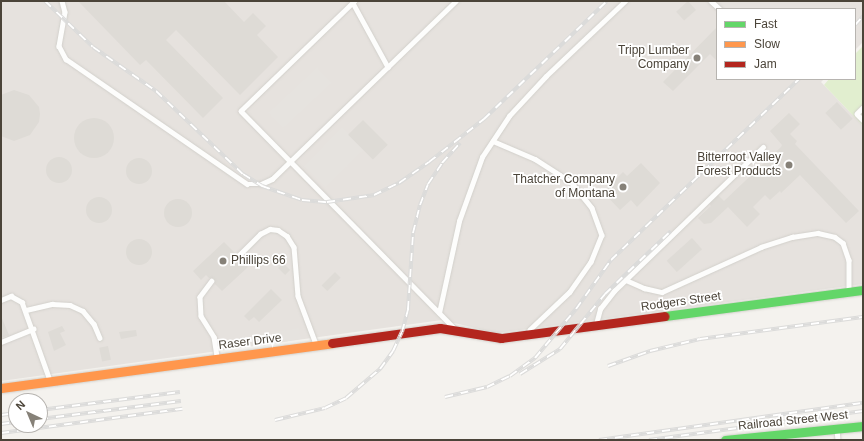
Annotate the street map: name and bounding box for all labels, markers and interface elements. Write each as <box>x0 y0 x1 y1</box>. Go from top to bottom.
legend <box>716 8 856 80</box>
text: Fast <box>754 17 777 31</box>
text: Slow <box>754 37 780 51</box>
place label: Tripp Lumber Company <box>618 44 689 72</box>
marker: Tripp Lumber Company <box>692 53 702 63</box>
text: Jam <box>754 57 777 71</box>
place label: Bitterroot Valley Forest Products <box>696 151 781 179</box>
marker: Bitterroot Valley Forest Products <box>784 160 794 170</box>
place label: Thatcher Company of Montana <box>513 173 615 201</box>
marker: Thatcher Company of Montana <box>618 182 628 192</box>
place label: Phillips 66 <box>231 254 286 268</box>
marker: Phillips 66 <box>218 256 228 266</box>
street label: Rodgers Street <box>640 289 722 315</box>
street label: Raser Drive <box>218 331 282 353</box>
north arrow <box>8 393 48 433</box>
text: N <box>13 398 27 412</box>
street label: Railroad Street West <box>737 408 849 434</box>

